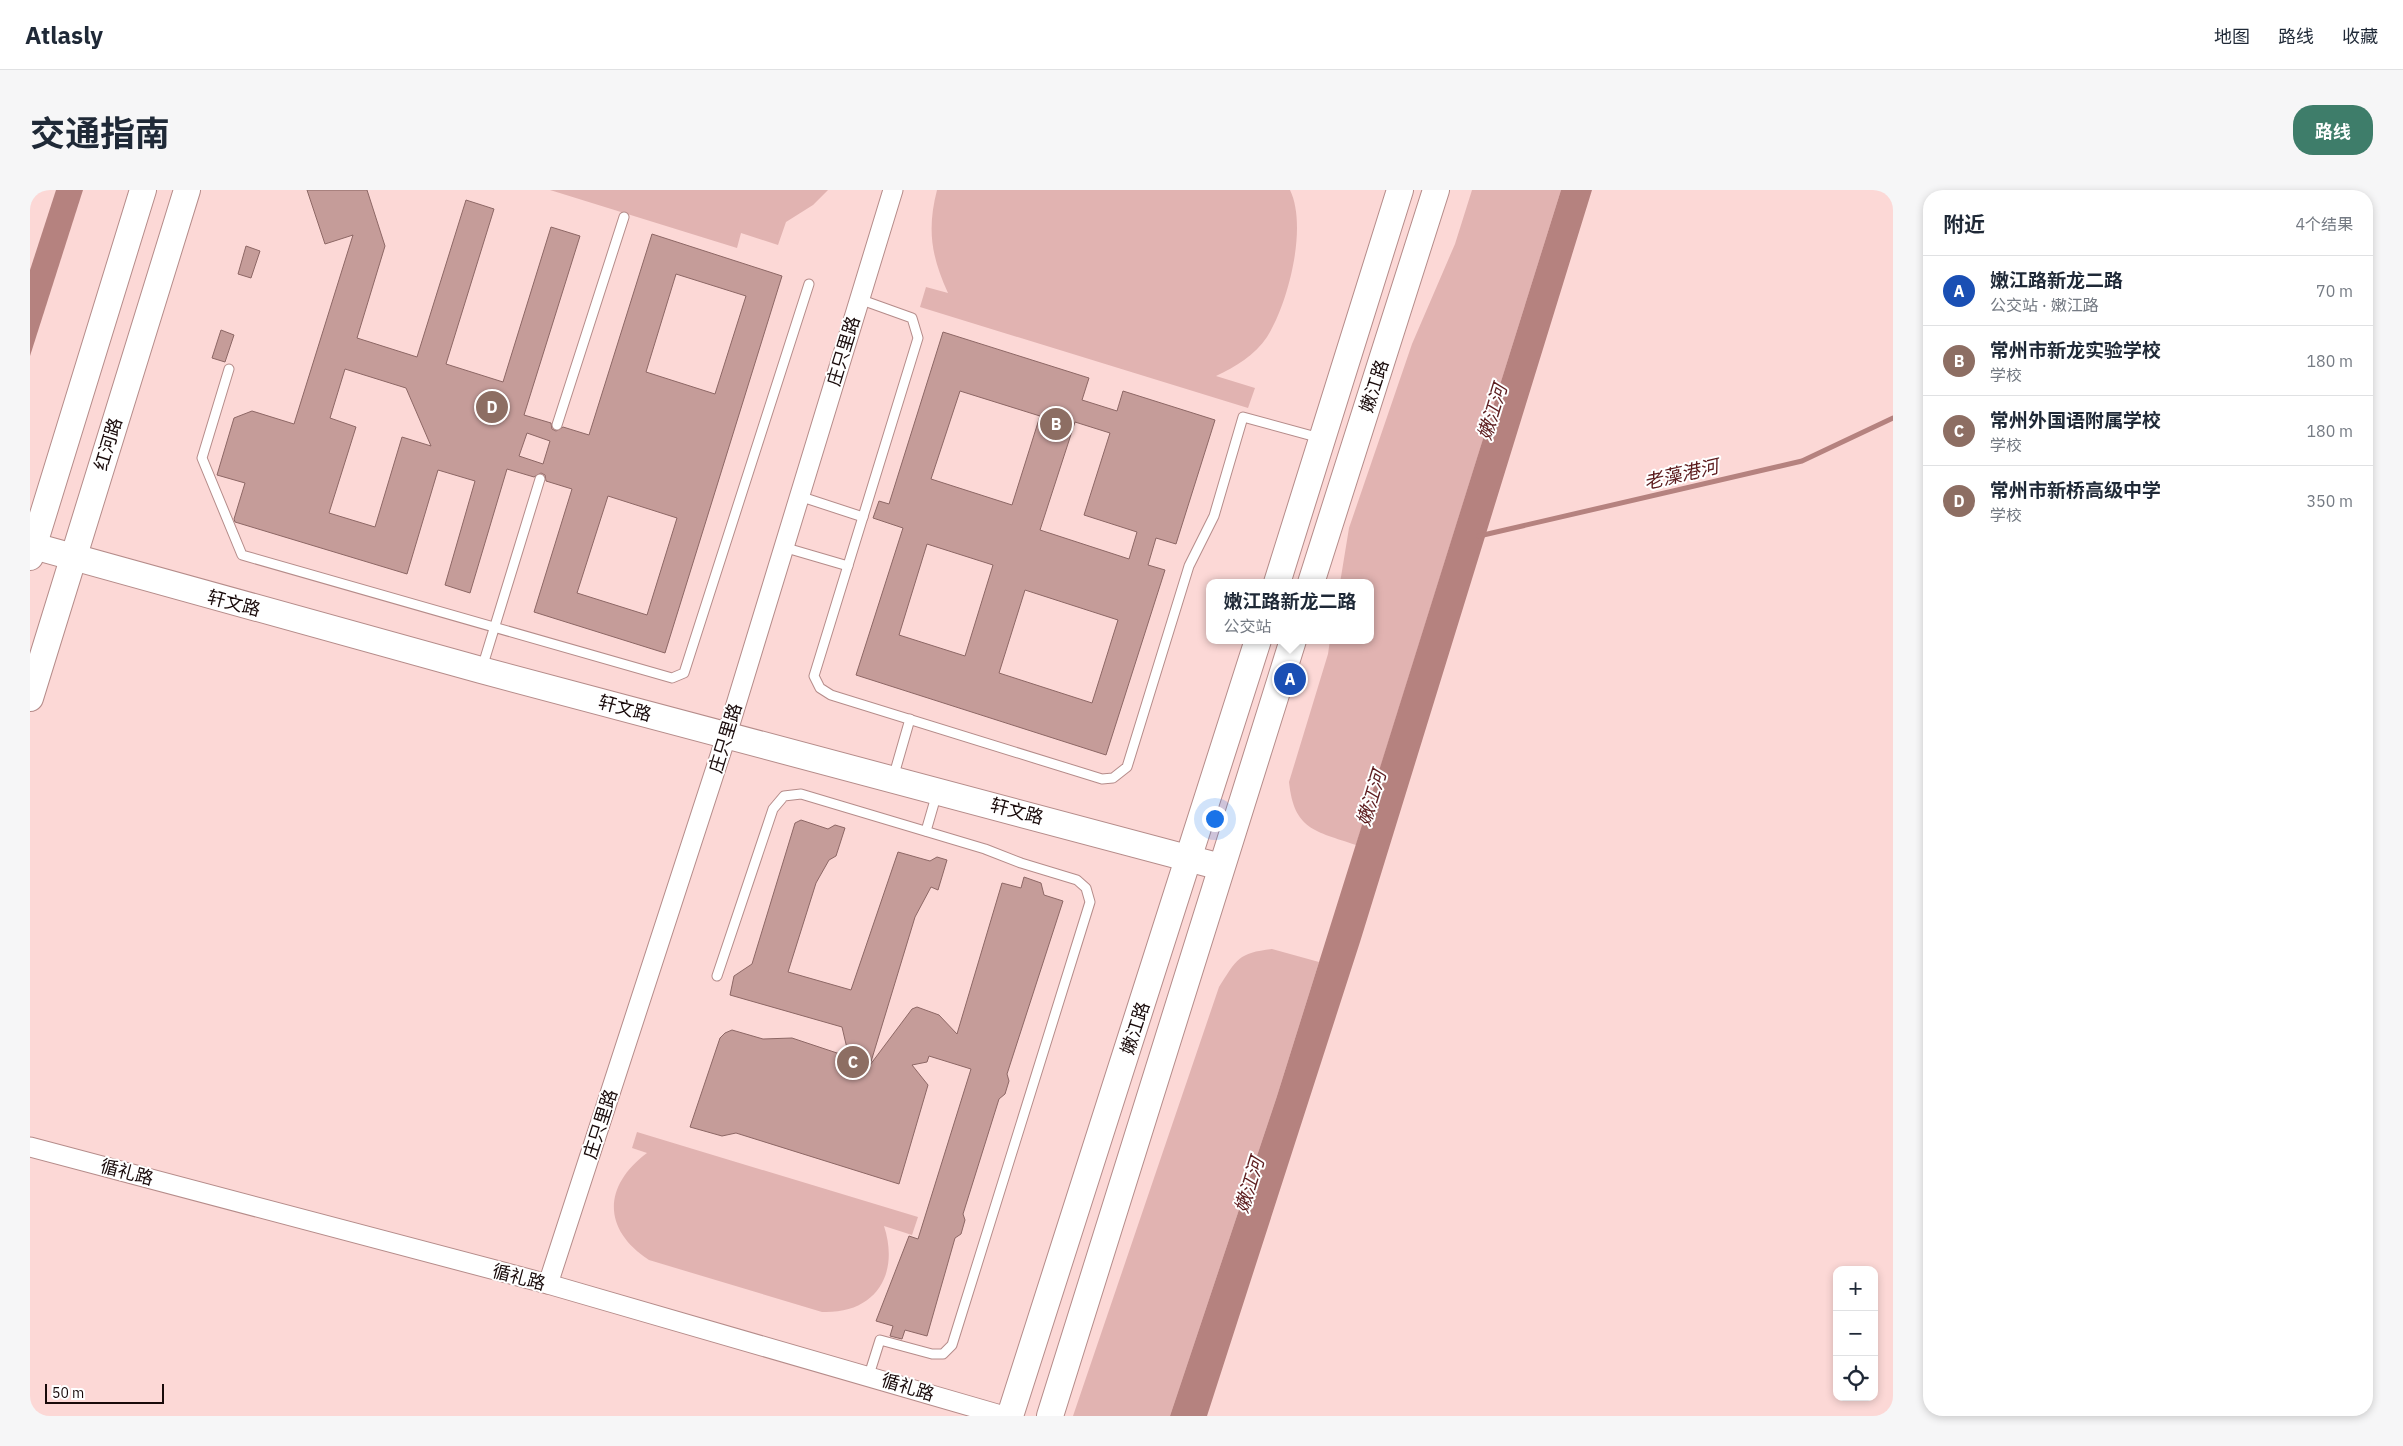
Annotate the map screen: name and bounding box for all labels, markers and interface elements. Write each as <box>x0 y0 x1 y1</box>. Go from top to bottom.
text: Atlasly <box>25 19 103 51</box>
text: 地图 <box>2214 25 2250 48</box>
text: 路线 <box>2278 25 2314 48</box>
text: 收藏 <box>2342 25 2378 48</box>
button: 路线 <box>2293 105 2373 155</box>
text: 交通指南 <box>30 110 170 156</box>
text: 附近 <box>1943 210 1985 238</box>
text: 4个结果 <box>2295 214 2353 234</box>
text: 嫩江路新龙二路 <box>1990 268 2123 292</box>
text: A <box>1954 281 1964 301</box>
text: 70 m <box>2316 281 2353 301</box>
text: 公交站 · 嫩江路 <box>1990 295 2099 315</box>
street label: 庄只里路 <box>821 313 865 389</box>
text: 常州市新龙实验学校 <box>1990 338 2161 362</box>
text: B <box>1954 351 1964 371</box>
text: 180 m <box>2306 351 2353 371</box>
street label: 嫩江路 <box>1355 357 1393 415</box>
text: 学校 <box>1990 365 2022 385</box>
water label: 嫩江河 <box>1472 377 1513 443</box>
pin: D <box>476 388 508 426</box>
pin: B <box>1040 405 1072 443</box>
text: 常州外国语附属学校 <box>1990 408 2161 432</box>
street label: 红河路 <box>89 415 127 473</box>
text: C <box>1954 421 1964 441</box>
text: 180 m <box>2306 421 2353 441</box>
text: 学校 <box>1990 435 2022 455</box>
water label: 老藻港河 <box>1641 453 1725 494</box>
text: 常州市新桥高级中学 <box>1990 478 2161 502</box>
text: D <box>1953 491 1965 511</box>
text: 350 m <box>2306 491 2353 511</box>
text: 学校 <box>1990 505 2022 525</box>
popup <box>1206 579 1374 644</box>
street label: 轩文路 <box>205 585 263 621</box>
text: 嫩江路新龙二路 <box>1223 589 1357 613</box>
text: 公交站 <box>1223 616 1272 636</box>
pin: A <box>1274 660 1306 698</box>
street label: 轩文路 <box>596 690 654 726</box>
street label: 庄只里路 <box>703 700 747 776</box>
water label: 嫩江河 <box>1351 763 1392 829</box>
street label: 轩文路 <box>988 793 1046 829</box>
your location <box>1202 806 1228 832</box>
street label: 嫩江路 <box>1116 999 1154 1057</box>
pin: C <box>837 1043 869 1081</box>
street label: 庄只里路 <box>578 1086 622 1162</box>
water label: 嫩江河 <box>1229 1150 1270 1216</box>
street label: 循礼路 <box>98 1154 156 1190</box>
street label: 循礼路 <box>490 1259 548 1295</box>
map controls <box>1833 1266 1878 1401</box>
button: + <box>1833 1266 1878 1311</box>
button: − <box>1833 1311 1878 1356</box>
button: locate <box>1833 1356 1878 1401</box>
street label: 循礼路 <box>879 1368 937 1406</box>
scale bar <box>45 1381 164 1404</box>
text: 50 m <box>52 1384 84 1402</box>

